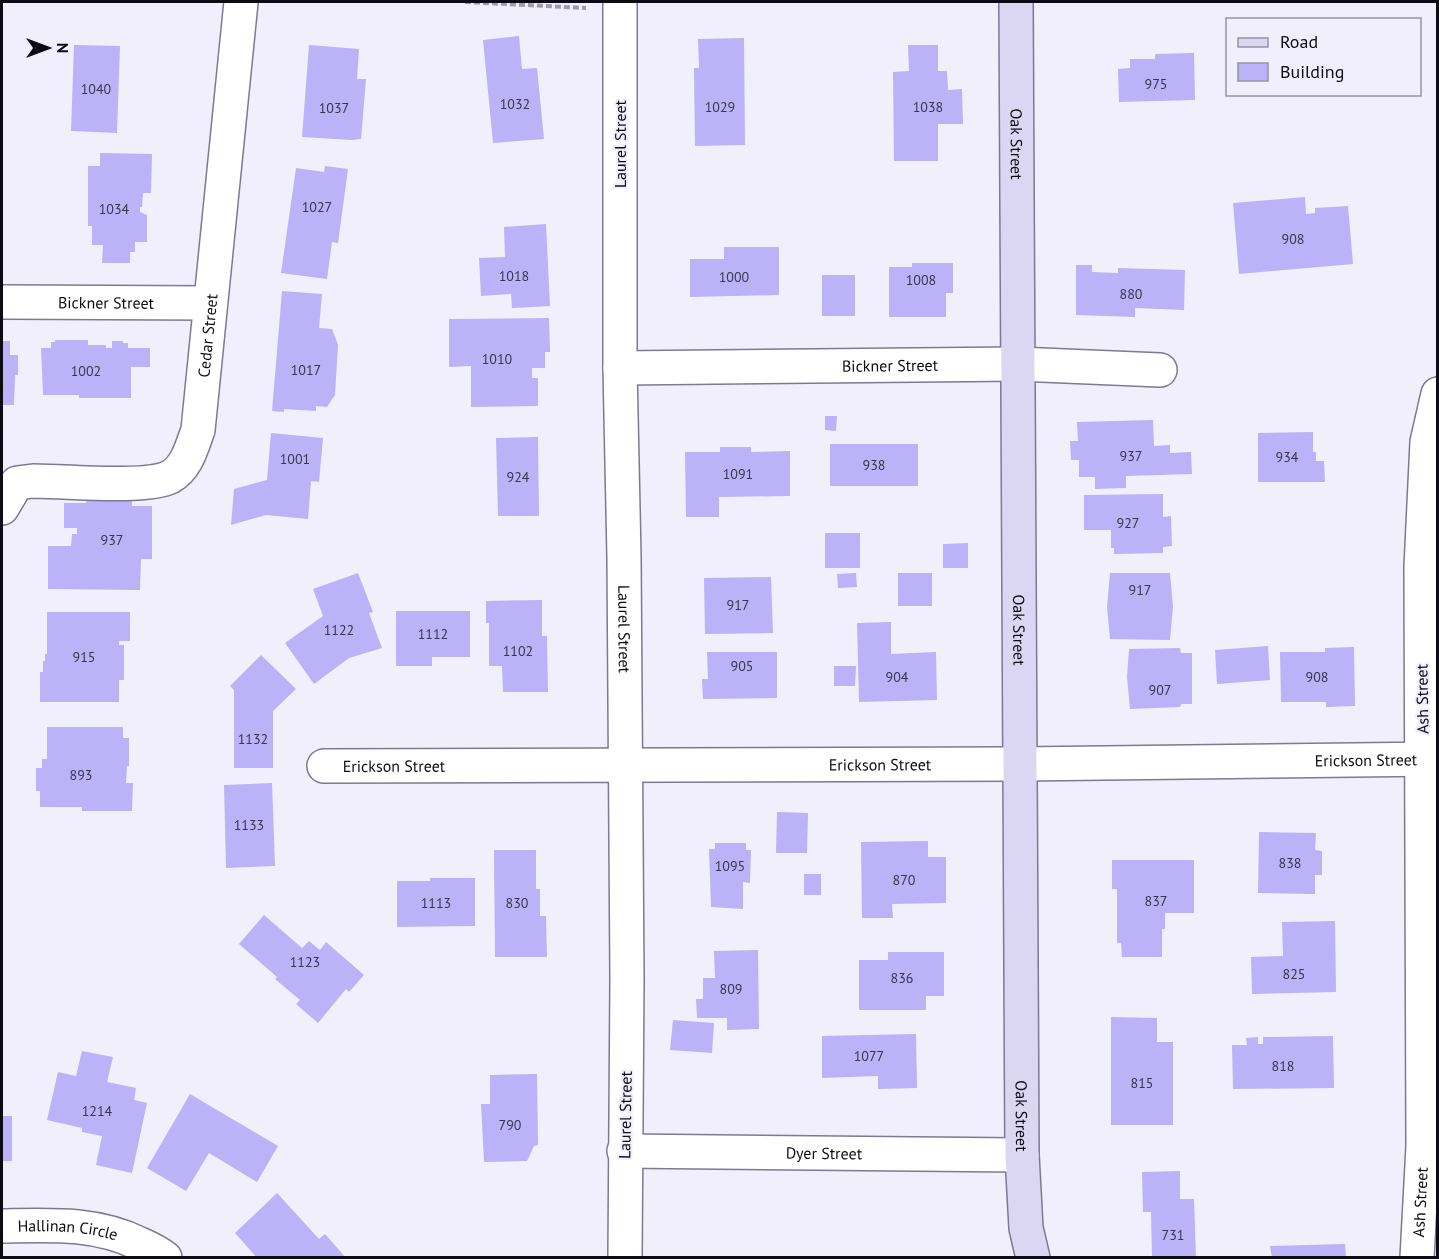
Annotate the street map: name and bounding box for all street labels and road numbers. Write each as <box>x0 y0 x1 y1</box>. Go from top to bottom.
street label: Laurel Street <box>610 99 630 188</box>
street label: Oak Street <box>1007 108 1027 180</box>
street label: Bickner Street <box>58 292 155 313</box>
street label: Cedar Street <box>193 292 222 378</box>
street label: Bickner Street <box>842 355 939 376</box>
street label: Laurel Street <box>614 585 635 674</box>
street label: Oak Street <box>1009 594 1029 666</box>
street label: Ash Street <box>1411 663 1433 734</box>
street label: Erickson Street <box>1315 749 1418 770</box>
street label: Erickson Street <box>829 754 932 775</box>
street label: Erickson Street <box>343 756 446 776</box>
street label: Laurel Street <box>614 1070 636 1159</box>
street label: Oak Street <box>1012 1080 1032 1152</box>
street label: Dyer Street <box>786 1143 863 1163</box>
street label: Ash Street <box>1408 1166 1432 1238</box>
street label: Hallinan Circle <box>17 1215 120 1244</box>

